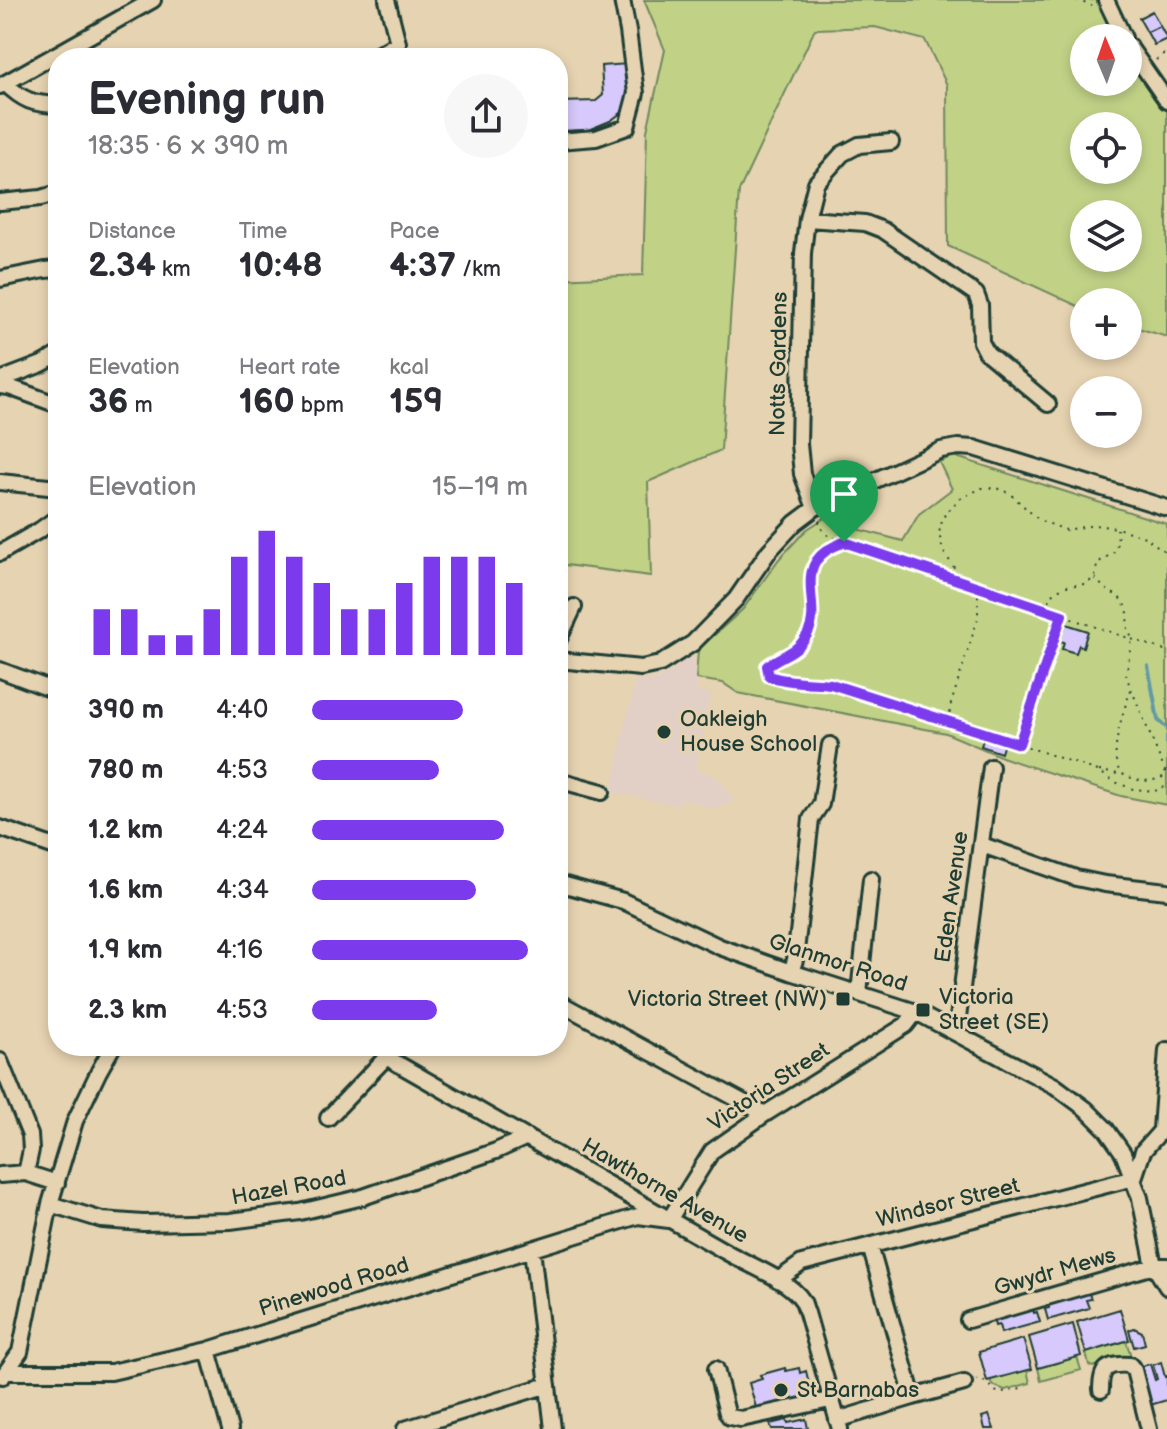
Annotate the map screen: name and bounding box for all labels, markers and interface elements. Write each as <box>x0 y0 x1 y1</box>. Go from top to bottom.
north arrow <box>1070 24 1142 96</box>
map controls <box>1070 24 1142 448</box>
text: Evening run <box>88 74 325 127</box>
button: share <box>444 74 528 158</box>
button: locate <box>1070 112 1142 184</box>
text: 18:35 · 6 × 390 m <box>88 131 288 162</box>
button: layers <box>1070 200 1142 272</box>
text: Distance <box>88 218 176 245</box>
text: Time <box>239 218 287 245</box>
text: Pace <box>389 218 440 245</box>
text: 2.34 <box>88 245 156 286</box>
text: 10:48 <box>239 245 323 286</box>
text: 4:37 <box>389 245 456 286</box>
text: km <box>156 256 191 283</box>
text: /km <box>456 256 501 283</box>
button: + <box>1070 288 1142 360</box>
street label: Notts Gardens <box>764 292 794 436</box>
text: Elevation <box>88 354 180 381</box>
text: Heart rate <box>239 354 340 381</box>
text: kcal <box>389 354 429 381</box>
button: − <box>1070 376 1142 448</box>
text: 36 <box>88 381 128 422</box>
text: 160 <box>239 381 295 422</box>
text: 159 <box>389 381 443 422</box>
text: m <box>128 392 153 419</box>
text: bpm <box>295 392 344 419</box>
pin <box>810 460 878 542</box>
text: Elevation <box>88 472 196 503</box>
text: 15–19 m <box>432 472 528 503</box>
icon: arrive <box>822 472 866 516</box>
text: 390 m <box>88 695 164 726</box>
text: 4:40 <box>216 695 268 726</box>
place label: Oakleigh House School <box>680 706 817 758</box>
marker: Oakleigh House School <box>655 723 673 741</box>
text: 780 m <box>88 755 163 786</box>
text: 4:53 <box>216 755 268 786</box>
text: 1.2 km <box>88 815 163 846</box>
text: 4:24 <box>216 815 268 846</box>
street label: Eden Avenue <box>929 830 975 964</box>
text: 1.6 km <box>88 875 163 906</box>
text: 4:34 <box>216 875 269 906</box>
street label: Glanmor Road <box>765 928 911 998</box>
text: 1.9 km <box>88 935 163 966</box>
text: 4:16 <box>216 935 263 966</box>
place label: Victoria Street (SE) <box>939 984 1049 1036</box>
place label: Victoria Street (NW) <box>628 986 827 1013</box>
marker: Victoria Street (NW) <box>834 990 852 1008</box>
text: 2.3 km <box>88 995 167 1026</box>
text: 4:53 <box>216 995 268 1026</box>
marker: Victoria Street (SE) <box>914 1001 932 1019</box>
street label: Victoria Street <box>703 1036 835 1137</box>
street label: Hawthorne Avenue <box>577 1132 753 1250</box>
street label: Hazel Road <box>230 1165 348 1211</box>
street label: Windsor Street <box>874 1172 1023 1234</box>
street label: Gwydr Mews <box>991 1242 1119 1302</box>
street label: Pinewood Road <box>256 1251 412 1323</box>
place label: St Barnabas <box>797 1377 919 1404</box>
marker: St Barnabas <box>772 1381 790 1399</box>

